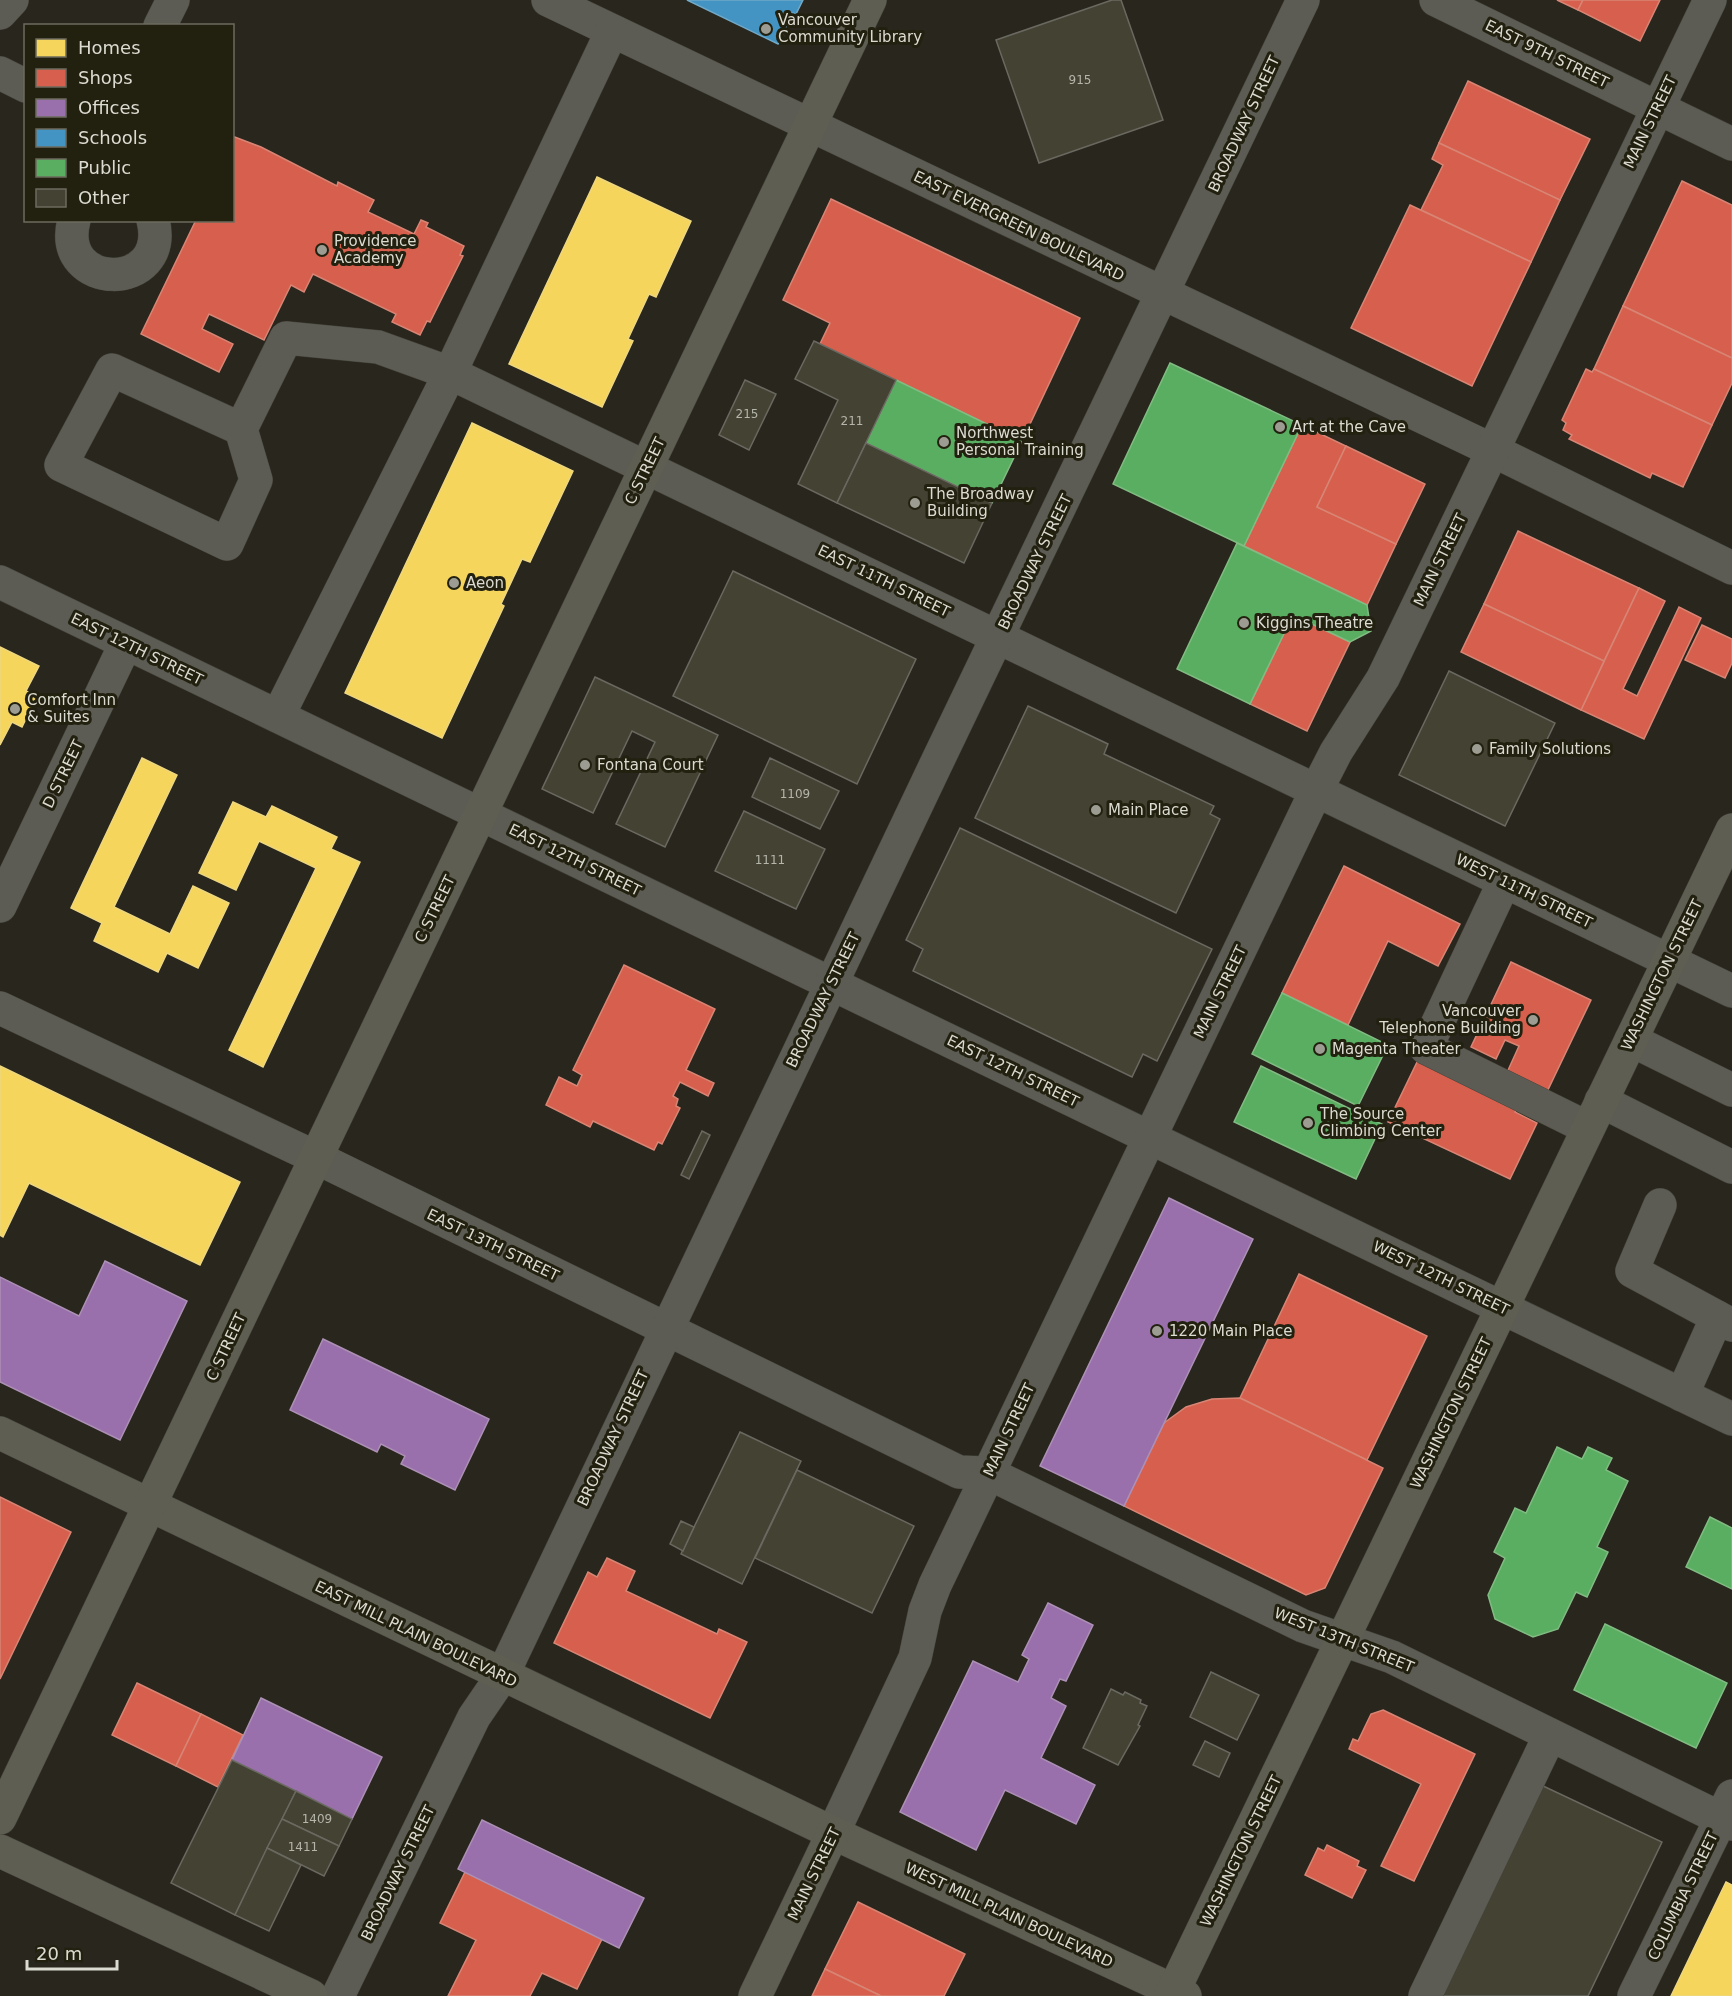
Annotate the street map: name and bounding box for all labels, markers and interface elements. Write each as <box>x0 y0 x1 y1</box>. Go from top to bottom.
place label: Vancouver Community Library <box>778 11 922 46</box>
street label: EAST 9TH STREET <box>1482 16 1612 92</box>
marker: Vancouver Community Library <box>759 22 773 36</box>
legend <box>24 24 234 222</box>
text: Homes <box>78 37 141 58</box>
street label: BROADWAY STREET <box>1204 52 1284 195</box>
text: Shops <box>78 67 133 88</box>
street label: MAIN STREET <box>1620 72 1681 171</box>
house number: 915 <box>1069 73 1091 87</box>
text: Offices <box>78 97 140 118</box>
text: Schools <box>78 127 147 148</box>
text: Public <box>78 157 131 178</box>
street label: EAST EVERGREEN BOULEVARD <box>911 167 1127 285</box>
text: Other <box>78 187 130 208</box>
place label: Providence Academy <box>334 232 417 267</box>
marker: Providence Academy <box>315 243 329 257</box>
house number: 215 <box>736 407 758 421</box>
house number: 211 <box>841 414 863 428</box>
place label: Art at the Cave <box>1292 418 1406 436</box>
marker: Art at the Cave <box>1273 420 1287 434</box>
place label: Northwest Personal Training <box>956 424 1084 459</box>
street label: C STREET <box>621 434 669 508</box>
marker: Northwest Personal Training <box>937 435 951 449</box>
place label: The Broadway Building <box>926 485 1034 520</box>
street label: BROADWAY STREET <box>994 491 1076 633</box>
marker: The Broadway Building <box>908 496 922 510</box>
street label: MAIN STREET <box>1410 510 1471 609</box>
street label: EAST 11TH STREET <box>815 541 954 621</box>
place label: Aeon <box>466 574 504 592</box>
marker: Aeon <box>447 576 461 590</box>
street label: EAST 12TH STREET <box>68 609 207 689</box>
place label: Kiggins Theatre <box>1256 614 1373 632</box>
marker: Kiggins Theatre <box>1237 616 1251 630</box>
place label: Comfort Inn & Suites <box>27 691 116 726</box>
marker: Comfort Inn & Suites <box>8 702 22 716</box>
street label: D STREET <box>39 736 88 811</box>
place label: Family Solutions <box>1489 740 1611 758</box>
marker: Family Solutions <box>1470 742 1484 756</box>
place label: Fontana Court <box>597 756 704 774</box>
marker: Fontana Court <box>578 758 592 772</box>
house number: 1109 <box>780 787 810 801</box>
place label: Main Place <box>1108 801 1188 819</box>
marker: Main Place <box>1089 803 1103 817</box>
street label: EAST 12TH STREET <box>506 820 645 900</box>
street label: WEST 11TH STREET <box>1453 850 1596 932</box>
house number: 1111 <box>755 853 785 867</box>
street label: C STREET <box>411 872 459 946</box>
street label: WASHINGTON STREET <box>1618 896 1707 1054</box>
street label: BROADWAY STREET <box>782 929 864 1071</box>
street label: MAIN STREET <box>1190 942 1251 1041</box>
place label: Vancouver Telephone Building <box>1378 1002 1522 1037</box>
marker: Vancouver Telephone Building <box>1526 1013 1540 1027</box>
street label: EAST 12TH STREET <box>944 1031 1083 1111</box>
place label: Magenta Theater <box>1332 1040 1461 1058</box>
marker: Magenta Theater <box>1313 1042 1327 1056</box>
place label: The Source Climbing Center <box>1319 1105 1442 1140</box>
marker: The Source Climbing Center <box>1301 1116 1315 1130</box>
street label: EAST 13TH STREET <box>424 1205 563 1285</box>
street label: WEST 12TH STREET <box>1370 1237 1513 1319</box>
street label: C STREET <box>203 1310 250 1384</box>
place label: 1220 Main Place <box>1169 1322 1292 1340</box>
marker: 1220 Main Place <box>1150 1324 1164 1338</box>
street label: WASHINGTON STREET <box>1407 1334 1496 1492</box>
street label: BROADWAY STREET <box>573 1366 653 1509</box>
street label: MAIN STREET <box>980 1380 1039 1480</box>
street label: EAST MILL PLAIN BOULEVARD <box>312 1577 520 1691</box>
street label: WEST 13TH STREET <box>1271 1604 1417 1677</box>
street label: WASHINGTON STREET <box>1197 1772 1286 1930</box>
street label: BROADWAY STREET <box>357 1802 439 1944</box>
house number: 1409 <box>302 1812 332 1826</box>
street label: MAIN STREET <box>784 1824 845 1923</box>
street label: COLUMBIA STREET <box>1644 1828 1722 1963</box>
house number: 1411 <box>288 1840 318 1854</box>
street label: WEST MILL PLAIN BOULEVARD <box>902 1859 1116 1971</box>
scale bar <box>27 1933 117 1971</box>
text: 20 m <box>36 1943 82 1964</box>

